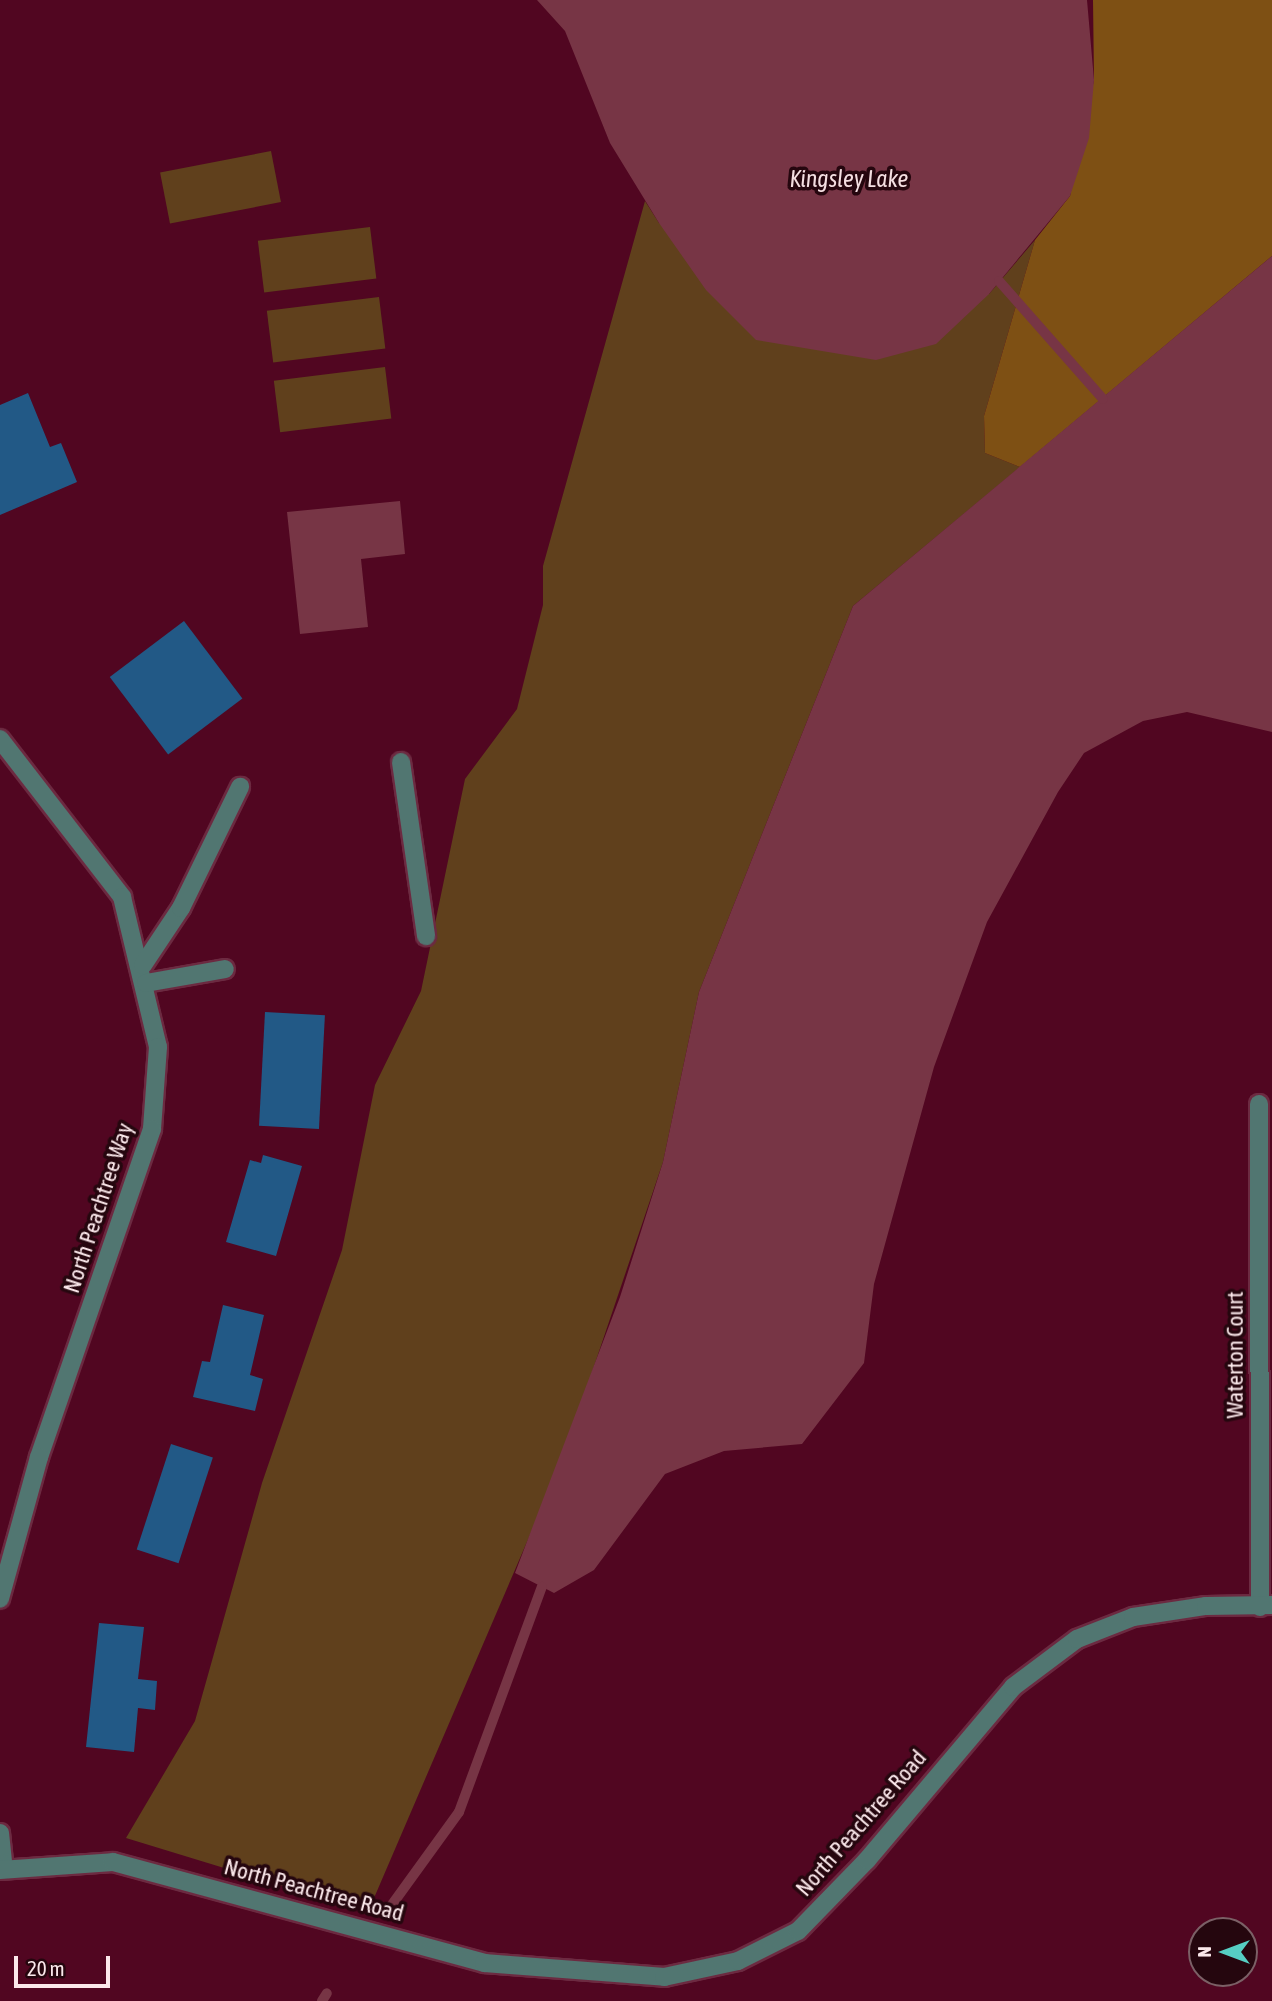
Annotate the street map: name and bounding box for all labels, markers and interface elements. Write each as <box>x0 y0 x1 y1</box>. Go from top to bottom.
water label: Kingsley Lake <box>790 165 908 193</box>
street label: North Peachtree Way <box>57 1119 139 1297</box>
street label: Waterton Court <box>1221 1291 1249 1419</box>
street label: North Peachtree Road <box>790 1744 932 1902</box>
street label: North Peachtree Road <box>221 1853 407 1927</box>
north arrow <box>1188 1917 1258 1987</box>
scale bar <box>18 1941 114 1985</box>
text: N <box>1193 1946 1215 1958</box>
text: 20 m <box>27 1956 65 1980</box>

